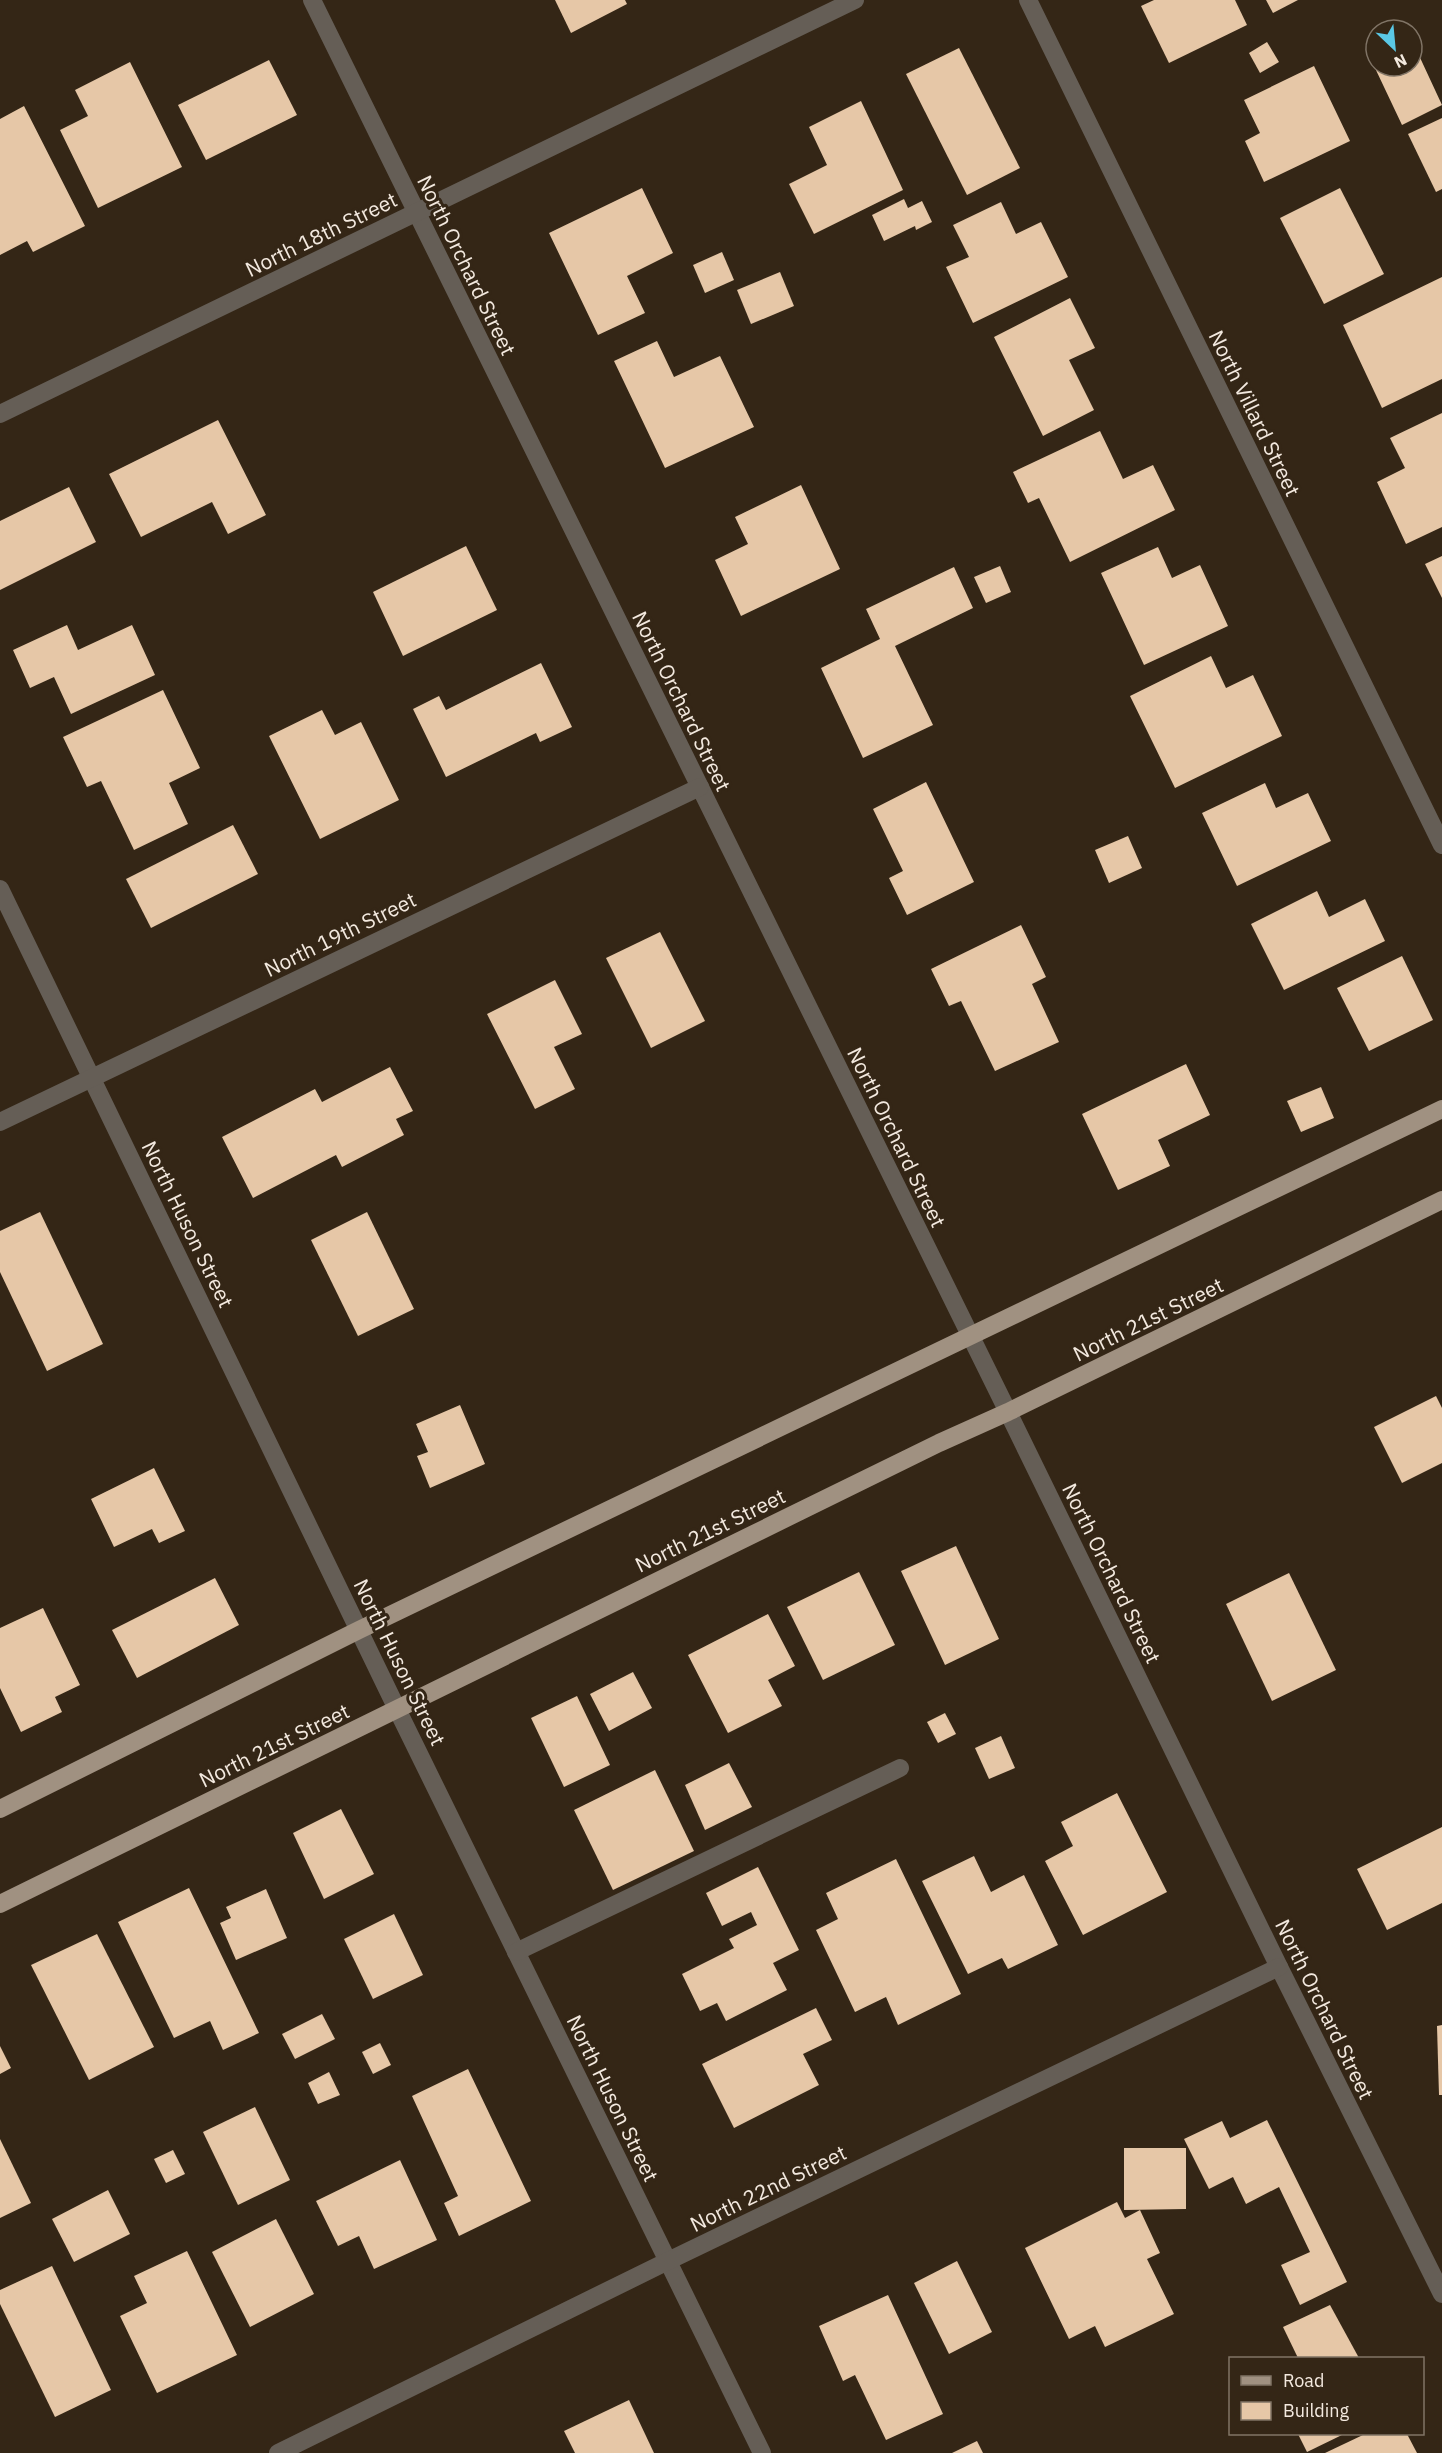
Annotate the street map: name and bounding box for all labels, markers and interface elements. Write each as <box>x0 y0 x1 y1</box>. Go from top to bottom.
north arrow <box>1364 18 1424 78</box>
text: N <box>1391 50 1410 73</box>
street label: North Orchard Street <box>411 170 523 360</box>
street label: North 18th Street <box>240 185 402 283</box>
street label: North Villard Street <box>1203 325 1307 501</box>
street label: North Orchard Street <box>626 606 738 796</box>
street label: North 19th Street <box>259 885 421 983</box>
street label: North Orchard Street <box>841 1042 953 1232</box>
street label: North Huson Street <box>136 1136 240 1312</box>
street label: North 21st Street <box>1068 1270 1228 1368</box>
street label: North Orchard Street <box>1056 1478 1168 1668</box>
street label: North 21st Street <box>630 1481 790 1579</box>
street label: North Huson Street <box>348 1574 452 1750</box>
street label: North 21st Street <box>194 1696 354 1794</box>
street label: North Orchard Street <box>1269 1914 1381 2104</box>
street label: North Huson Street <box>561 2010 665 2186</box>
street label: North 22nd Street <box>685 2138 851 2238</box>
legend <box>1229 2357 1424 2435</box>
text: Road <box>1283 2369 1324 2392</box>
text: Building <box>1283 2399 1350 2422</box>

